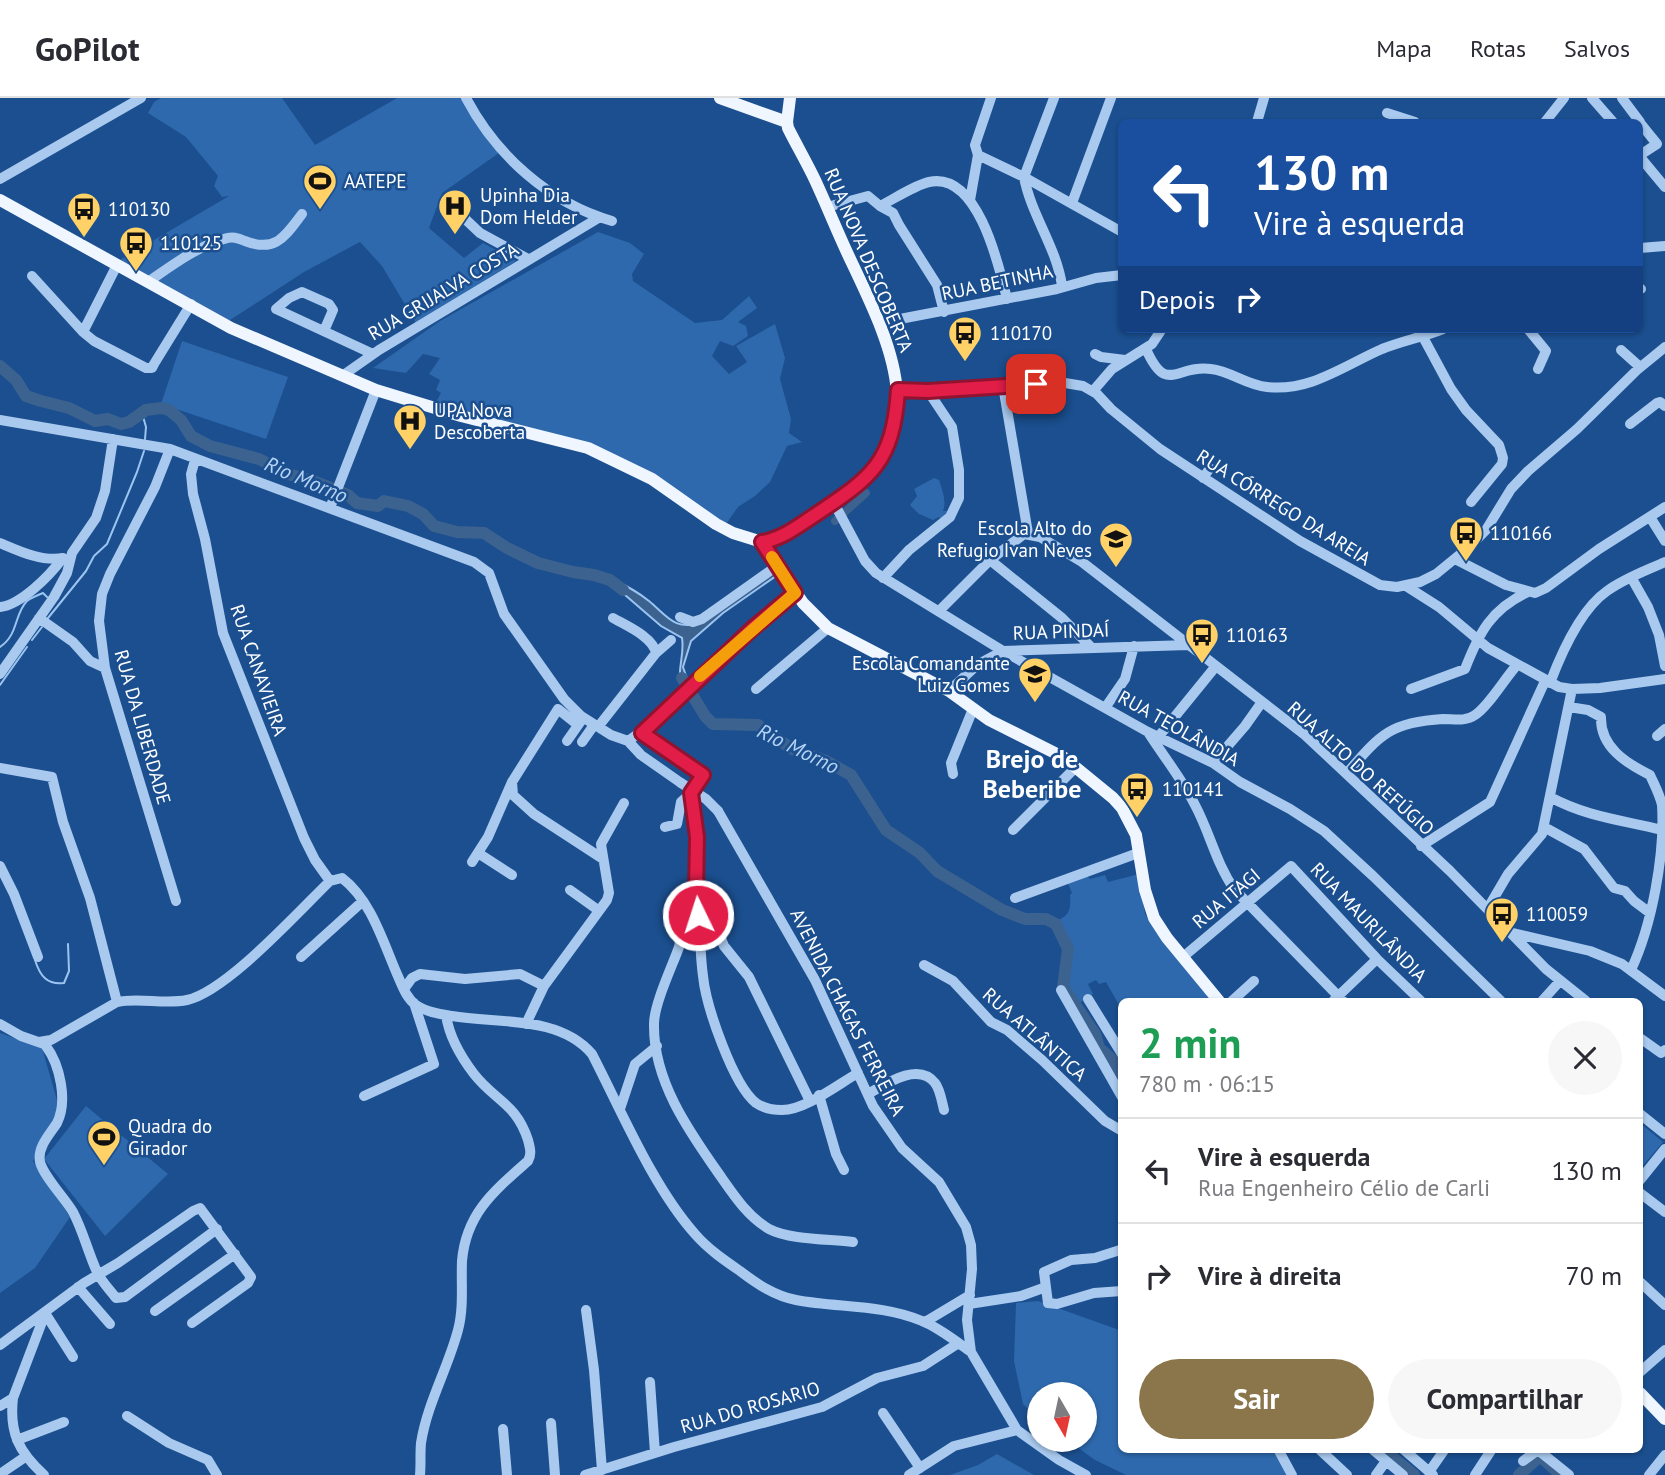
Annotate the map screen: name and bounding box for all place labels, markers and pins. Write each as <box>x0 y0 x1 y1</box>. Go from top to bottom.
sports icon: AATEPE <box>301 162 339 211</box>
place label: AATEPE <box>344 169 407 193</box>
place label: Upinha Dia Dom Helder <box>480 183 578 229</box>
hospital icon: Upinha Dia Dom Helder <box>436 187 474 236</box>
bus stop icon: 110130 <box>65 190 103 239</box>
place label: 110130 <box>108 197 170 221</box>
bus stop icon: 110125 <box>117 224 155 273</box>
place label: 110125 <box>160 231 222 255</box>
bus stop icon: 110170 <box>946 314 984 363</box>
place label: 110170 <box>990 321 1052 345</box>
pin <box>1006 354 1066 414</box>
place label: UPA Nova Descoberta <box>434 398 525 444</box>
hospital icon: UPA Nova Descoberta <box>391 402 429 451</box>
bus stop icon: 110166 <box>1447 514 1485 563</box>
place label: Escola Alto do Refugio Ivan Neves <box>937 516 1092 562</box>
school or university icon: Escola Alto do Refugio Ivan Neves <box>1097 520 1135 569</box>
place label: 110166 <box>1490 521 1552 545</box>
bus stop icon: 110163 <box>1183 616 1221 665</box>
place label: 110163 <box>1226 623 1288 647</box>
place label: Escola Comandante Luiz Gomes <box>852 651 1010 697</box>
school or university icon: Escola Comandante Luiz Gomes <box>1016 655 1054 704</box>
bus stop icon: 110141 <box>1118 770 1156 819</box>
place label: 110141 <box>1162 777 1224 801</box>
bus stop icon: 110059 <box>1483 895 1521 944</box>
place label: 110059 <box>1526 902 1588 926</box>
place label: Quadra do Girador <box>128 1114 212 1160</box>
sports icon: Quadra do Girador <box>85 1118 123 1167</box>

